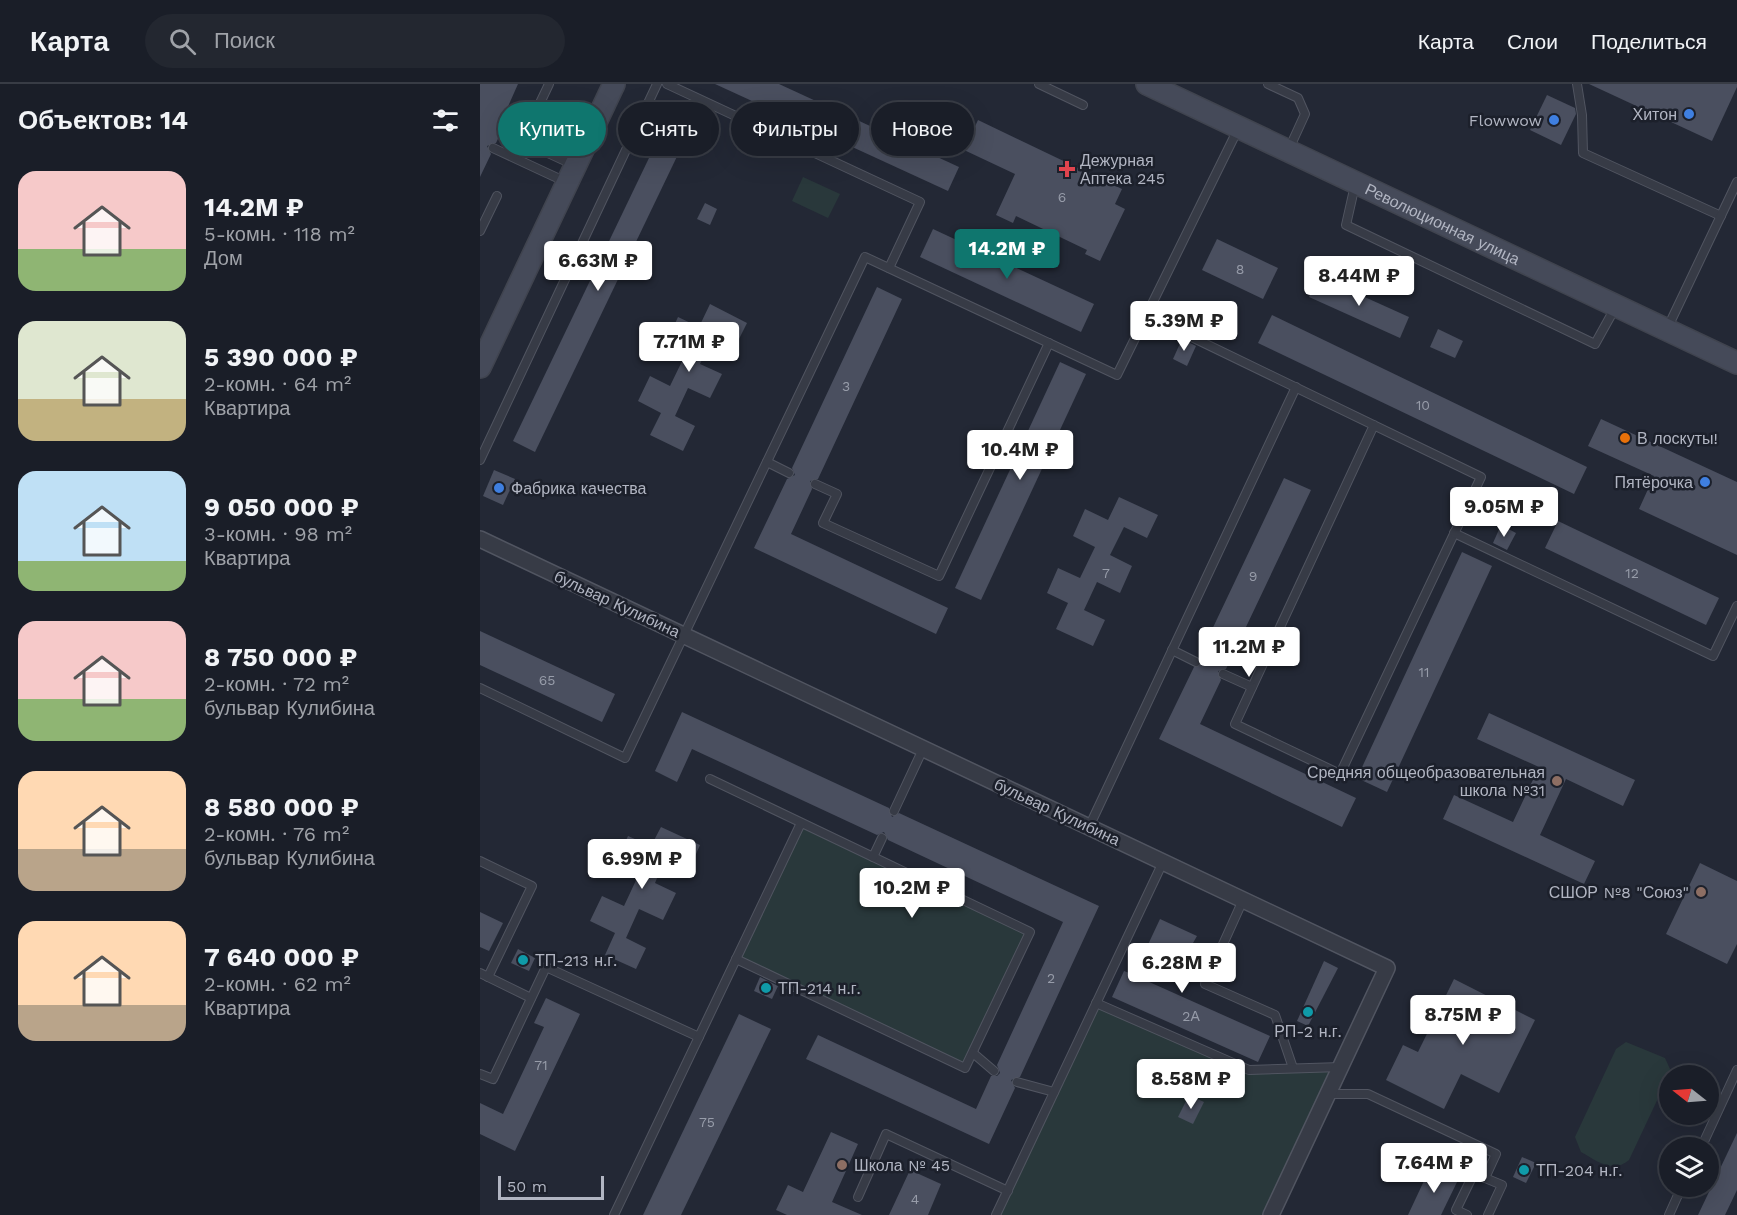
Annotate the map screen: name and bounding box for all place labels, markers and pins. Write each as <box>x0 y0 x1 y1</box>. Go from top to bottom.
place label: Хитон <box>1633 105 1677 124</box>
marker: Хитон <box>1682 107 1696 121</box>
place label: Flowwow <box>1469 111 1542 130</box>
marker: Flowwow <box>1547 113 1561 127</box>
place label: Дежурная Аптека 245 <box>1080 151 1165 188</box>
marker: Дежурная Аптека 245 <box>1058 160 1076 178</box>
pin: 14.2M ₽ <box>952 229 1062 280</box>
pin: 6.63M ₽ <box>543 241 653 292</box>
pin: 8.44M ₽ <box>1304 256 1414 307</box>
pin: 5.39M ₽ <box>1129 301 1239 352</box>
pin: 7.71M ₽ <box>634 322 744 373</box>
place label: В лоскуты! <box>1637 429 1718 448</box>
pin: 10.4M ₽ <box>965 430 1075 481</box>
marker: В лоскуты! <box>1618 431 1632 445</box>
place label: Пятёрочка <box>1615 473 1693 492</box>
marker: Пятёрочка <box>1698 475 1712 489</box>
place label: Фабрика качества <box>511 479 647 498</box>
marker: Фабрика качества <box>492 481 506 495</box>
pin: 9.05M ₽ <box>1449 487 1559 538</box>
pin: 11.2M ₽ <box>1194 627 1304 678</box>
place label: Средняя общеобразовательная школа №31 <box>1307 763 1545 800</box>
marker: Средняя общеобразовательная школа №31 <box>1550 774 1564 788</box>
pin: 6.99M ₽ <box>587 839 697 890</box>
pin: 10.2M ₽ <box>857 868 967 919</box>
place label: СШОР №8 "Союз" <box>1549 883 1689 902</box>
marker: СШОР №8 "Союз" <box>1694 885 1708 899</box>
pin: 6.28M ₽ <box>1127 943 1237 994</box>
place label: ТП-213 н.г. <box>535 951 617 970</box>
marker: ТП-213 н.г. <box>516 953 530 967</box>
place label: ТП-214 н.г. <box>778 979 861 998</box>
marker: ТП-214 н.г. <box>759 981 773 995</box>
pin: 8.75M ₽ <box>1408 995 1518 1046</box>
marker: РП-2 н.г. <box>1301 1005 1315 1019</box>
place label: РП-2 н.г. <box>1274 1022 1342 1041</box>
pin: 8.58M ₽ <box>1136 1059 1246 1110</box>
pin: 7.64M ₽ <box>1379 1143 1489 1194</box>
place label: Школа № 45 <box>854 1156 950 1175</box>
marker: Школа № 45 <box>835 1158 849 1172</box>
place label: ТП-204 н.г. <box>1536 1161 1623 1180</box>
marker: ТП-204 н.г. <box>1517 1163 1531 1177</box>

